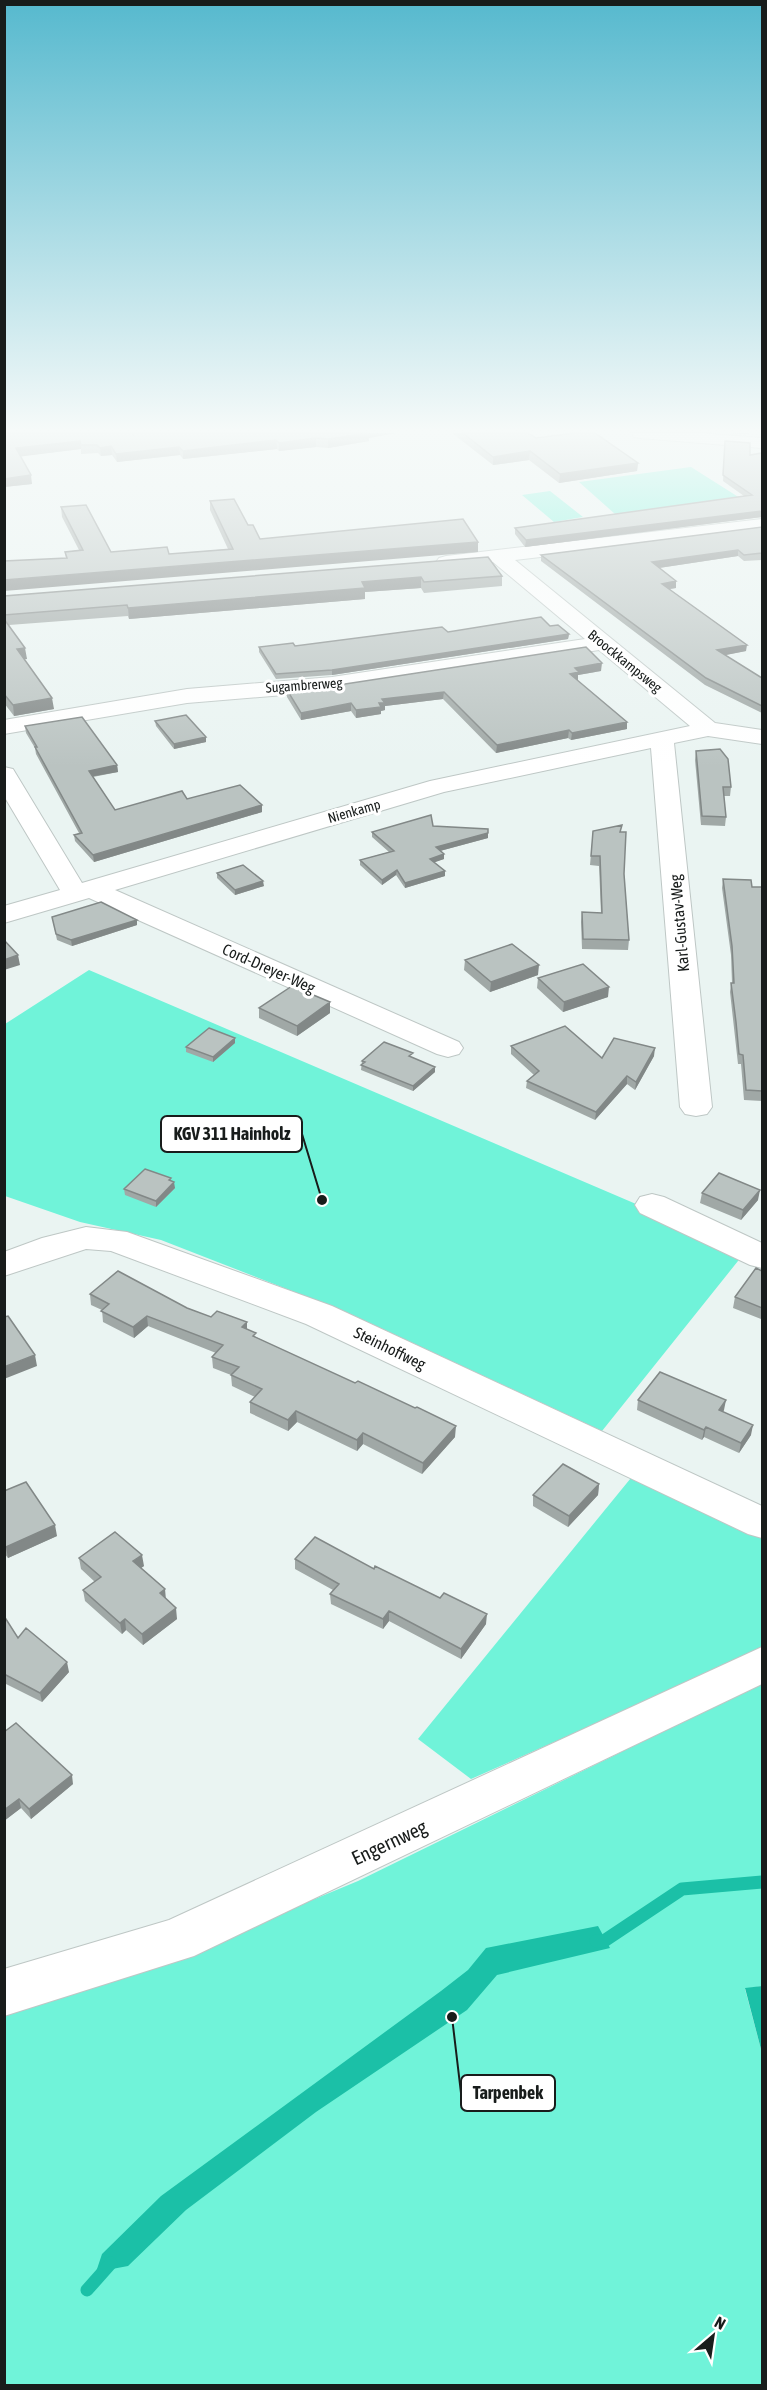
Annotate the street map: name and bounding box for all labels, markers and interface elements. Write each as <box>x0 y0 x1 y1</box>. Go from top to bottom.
street label: Broockkampsweg <box>585 626 665 696</box>
street label: Sugambrerweg <box>265 674 343 696</box>
street label: Nienkamp <box>326 796 383 826</box>
street label: Karl-Gustav-Weg <box>666 873 693 972</box>
street label: Cord-Dreyer-Weg <box>219 940 318 997</box>
callout: KGV 311 Hainholz <box>161 1116 302 1152</box>
text: KGV 311 Hainholz <box>173 1123 291 1144</box>
street label: Steinhoffweg <box>351 1323 429 1374</box>
street label: Engernweg <box>348 1814 431 1869</box>
callout: Tarpenbek <box>461 2075 555 2111</box>
text: Tarpenbek <box>473 2082 544 2103</box>
north arrow <box>683 2306 743 2366</box>
text: N <box>712 2313 729 2333</box>

